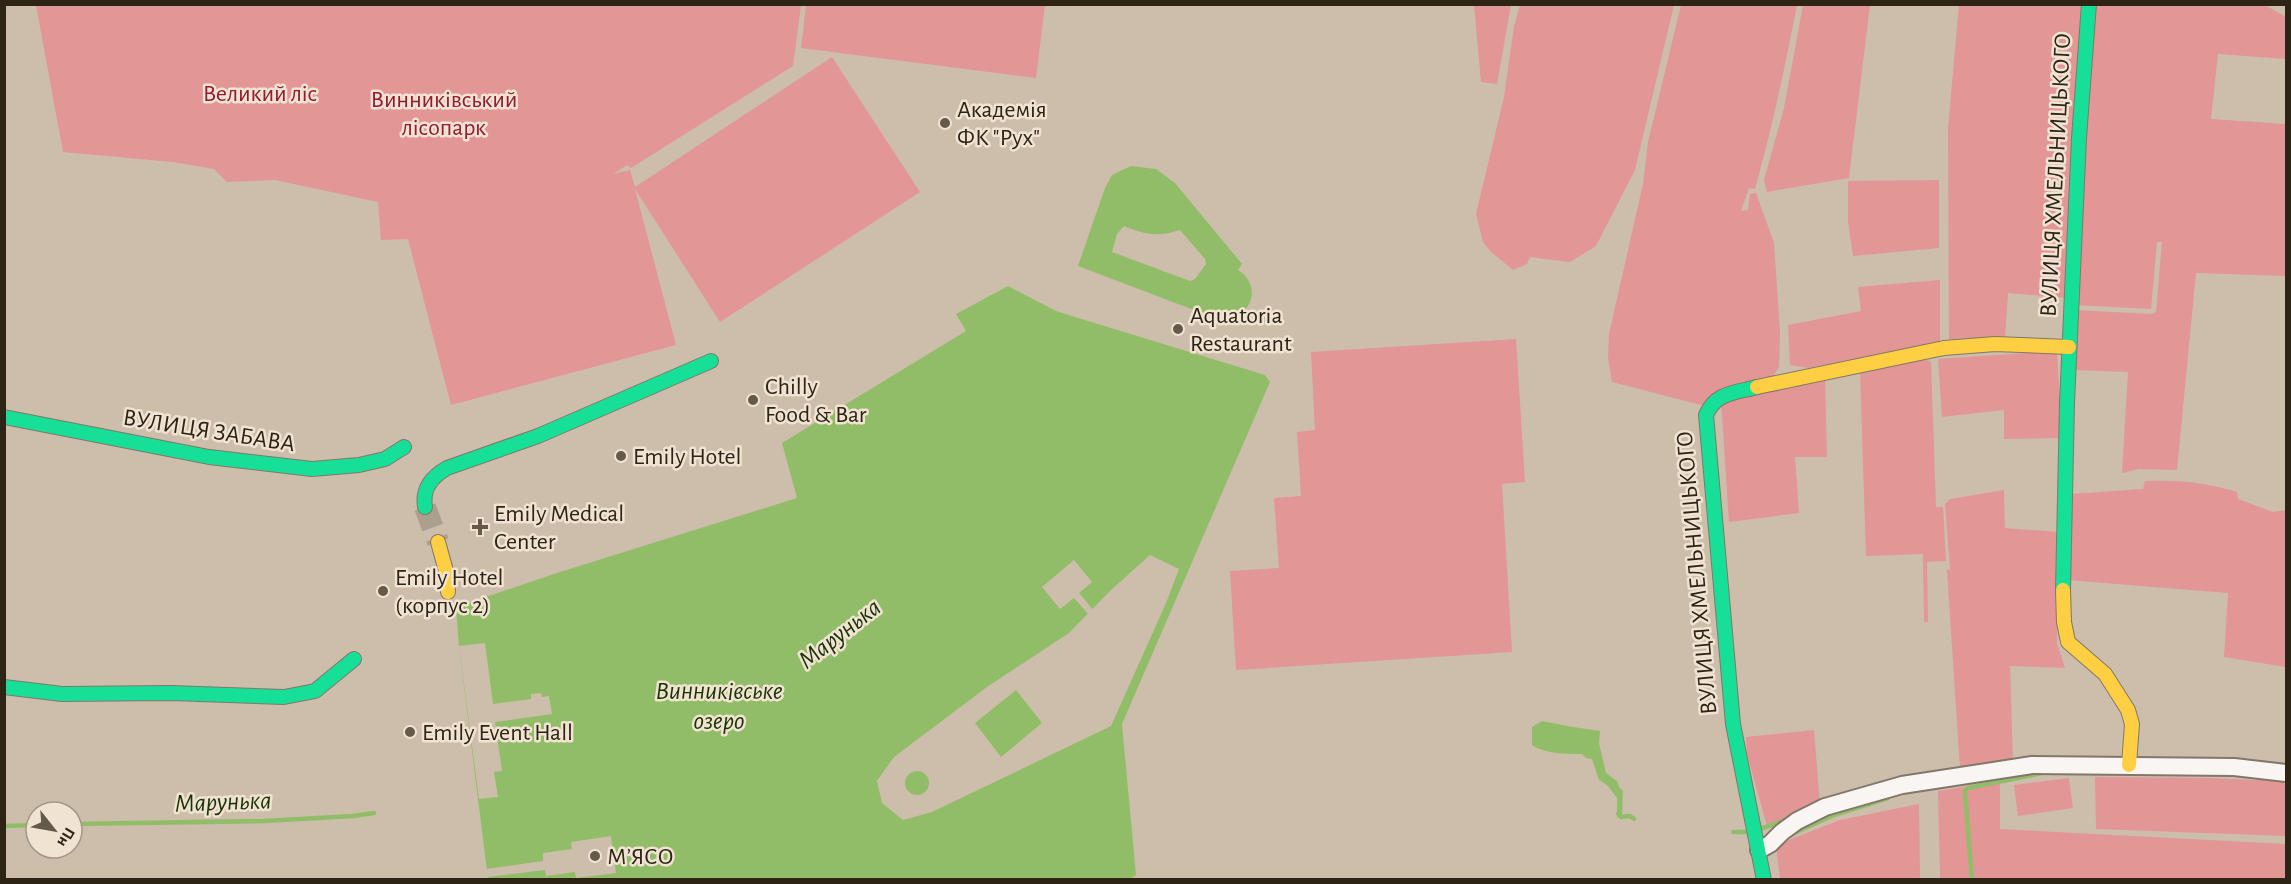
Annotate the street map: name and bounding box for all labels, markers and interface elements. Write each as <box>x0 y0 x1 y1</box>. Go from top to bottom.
street label: ВУЛИЦЯ ХМЕЛЬНИЦЬКОГО <box>2037 32 2075 318</box>
park label: Великий ліс <box>203 82 317 106</box>
park label: Винниківський лісопарк <box>371 88 517 140</box>
place label: Академія ФК "Рух" <box>957 98 1047 150</box>
marker: Академія ФК "Рух" <box>938 116 952 130</box>
place label: Aquatoria Restaurant <box>1190 304 1292 356</box>
marker: Aquatoria Restaurant <box>1171 322 1185 336</box>
place label: Chilly Food & Bar <box>765 375 867 427</box>
marker: Chilly Food & Bar <box>746 393 760 407</box>
street label: ВУЛИЦЯ ЗАБАВА <box>121 406 297 456</box>
street label: ВУЛИЦЯ ХМЕЛЬНИЦЬКОГО <box>1673 430 1721 716</box>
place label: Emily Hotel <box>633 445 741 469</box>
marker: Emily Hotel <box>614 449 628 463</box>
place label: Emily Medical Center <box>494 502 624 554</box>
marker: Emily Medical Center <box>471 518 489 536</box>
place label: Emily Hotel (корпус 2) <box>395 566 503 618</box>
marker: Emily Hotel (корпус 2) <box>376 584 390 598</box>
water label: Марунька <box>794 594 886 674</box>
water label: Винниківське озеро <box>655 678 783 734</box>
place label: Emily Event Hall <box>422 721 573 745</box>
marker: Emily Event Hall <box>403 725 417 739</box>
water label: Марунька <box>174 787 272 817</box>
north arrow <box>24 800 84 860</box>
text: Пн <box>54 825 78 850</box>
place label: М’ЯСО <box>607 845 674 869</box>
marker: М’ЯСО <box>588 849 602 863</box>

